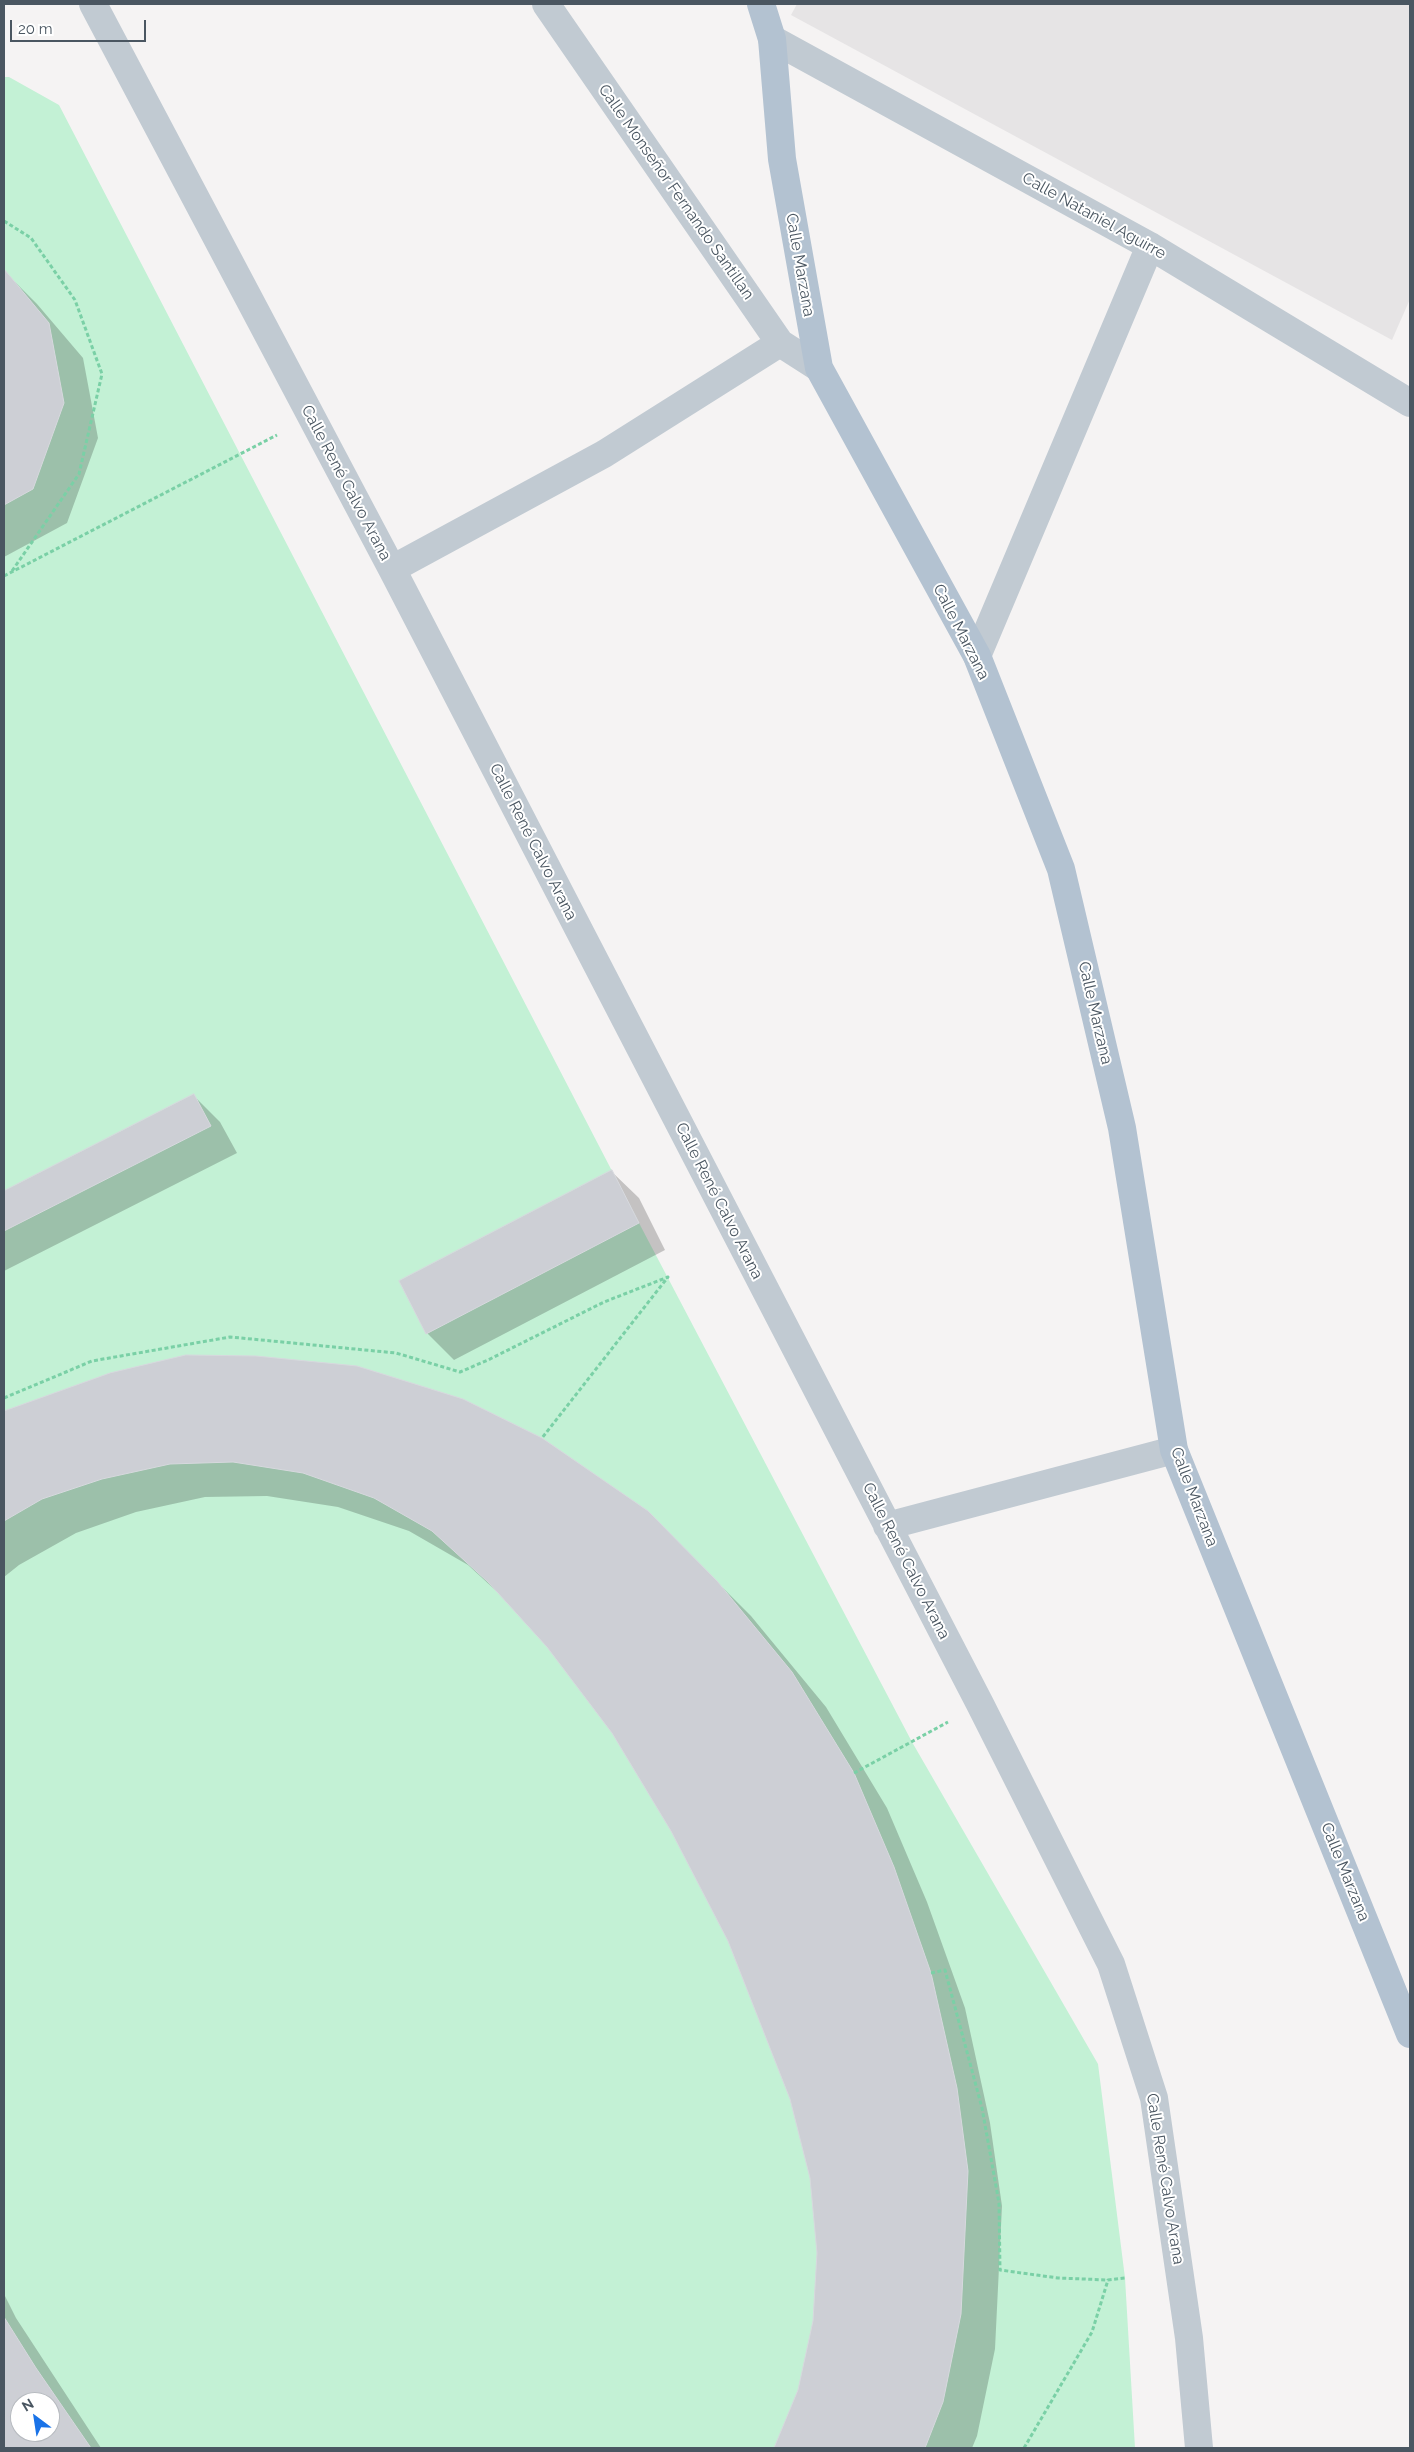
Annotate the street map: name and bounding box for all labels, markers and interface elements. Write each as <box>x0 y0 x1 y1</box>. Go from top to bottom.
scale bar <box>12 10 149 42</box>
text: 20 m <box>18 20 53 38</box>
street label: Calle Monseñor Fernando Santillan <box>594 81 758 303</box>
street label: Calle Nataniel Aguirre <box>1019 168 1169 264</box>
street label: Calle Marzana <box>781 212 819 318</box>
street label: Calle René Calvo Arana <box>297 402 395 564</box>
street label: Calle Marzana <box>929 581 993 683</box>
street label: Calle René Calvo Arana <box>485 761 581 923</box>
street label: Calle Marzana <box>1074 960 1116 1066</box>
street label: Calle René Calvo Arana <box>671 1120 767 1282</box>
street label: Calle Marzana <box>1166 1445 1222 1549</box>
street label: Calle René Calvo Arana <box>858 1480 954 1642</box>
street label: Calle Marzana <box>1316 1820 1374 1924</box>
street label: Calle René Calvo Arana <box>1142 2092 1188 2266</box>
north arrow <box>10 2392 60 2442</box>
text: N <box>19 2395 36 2415</box>

